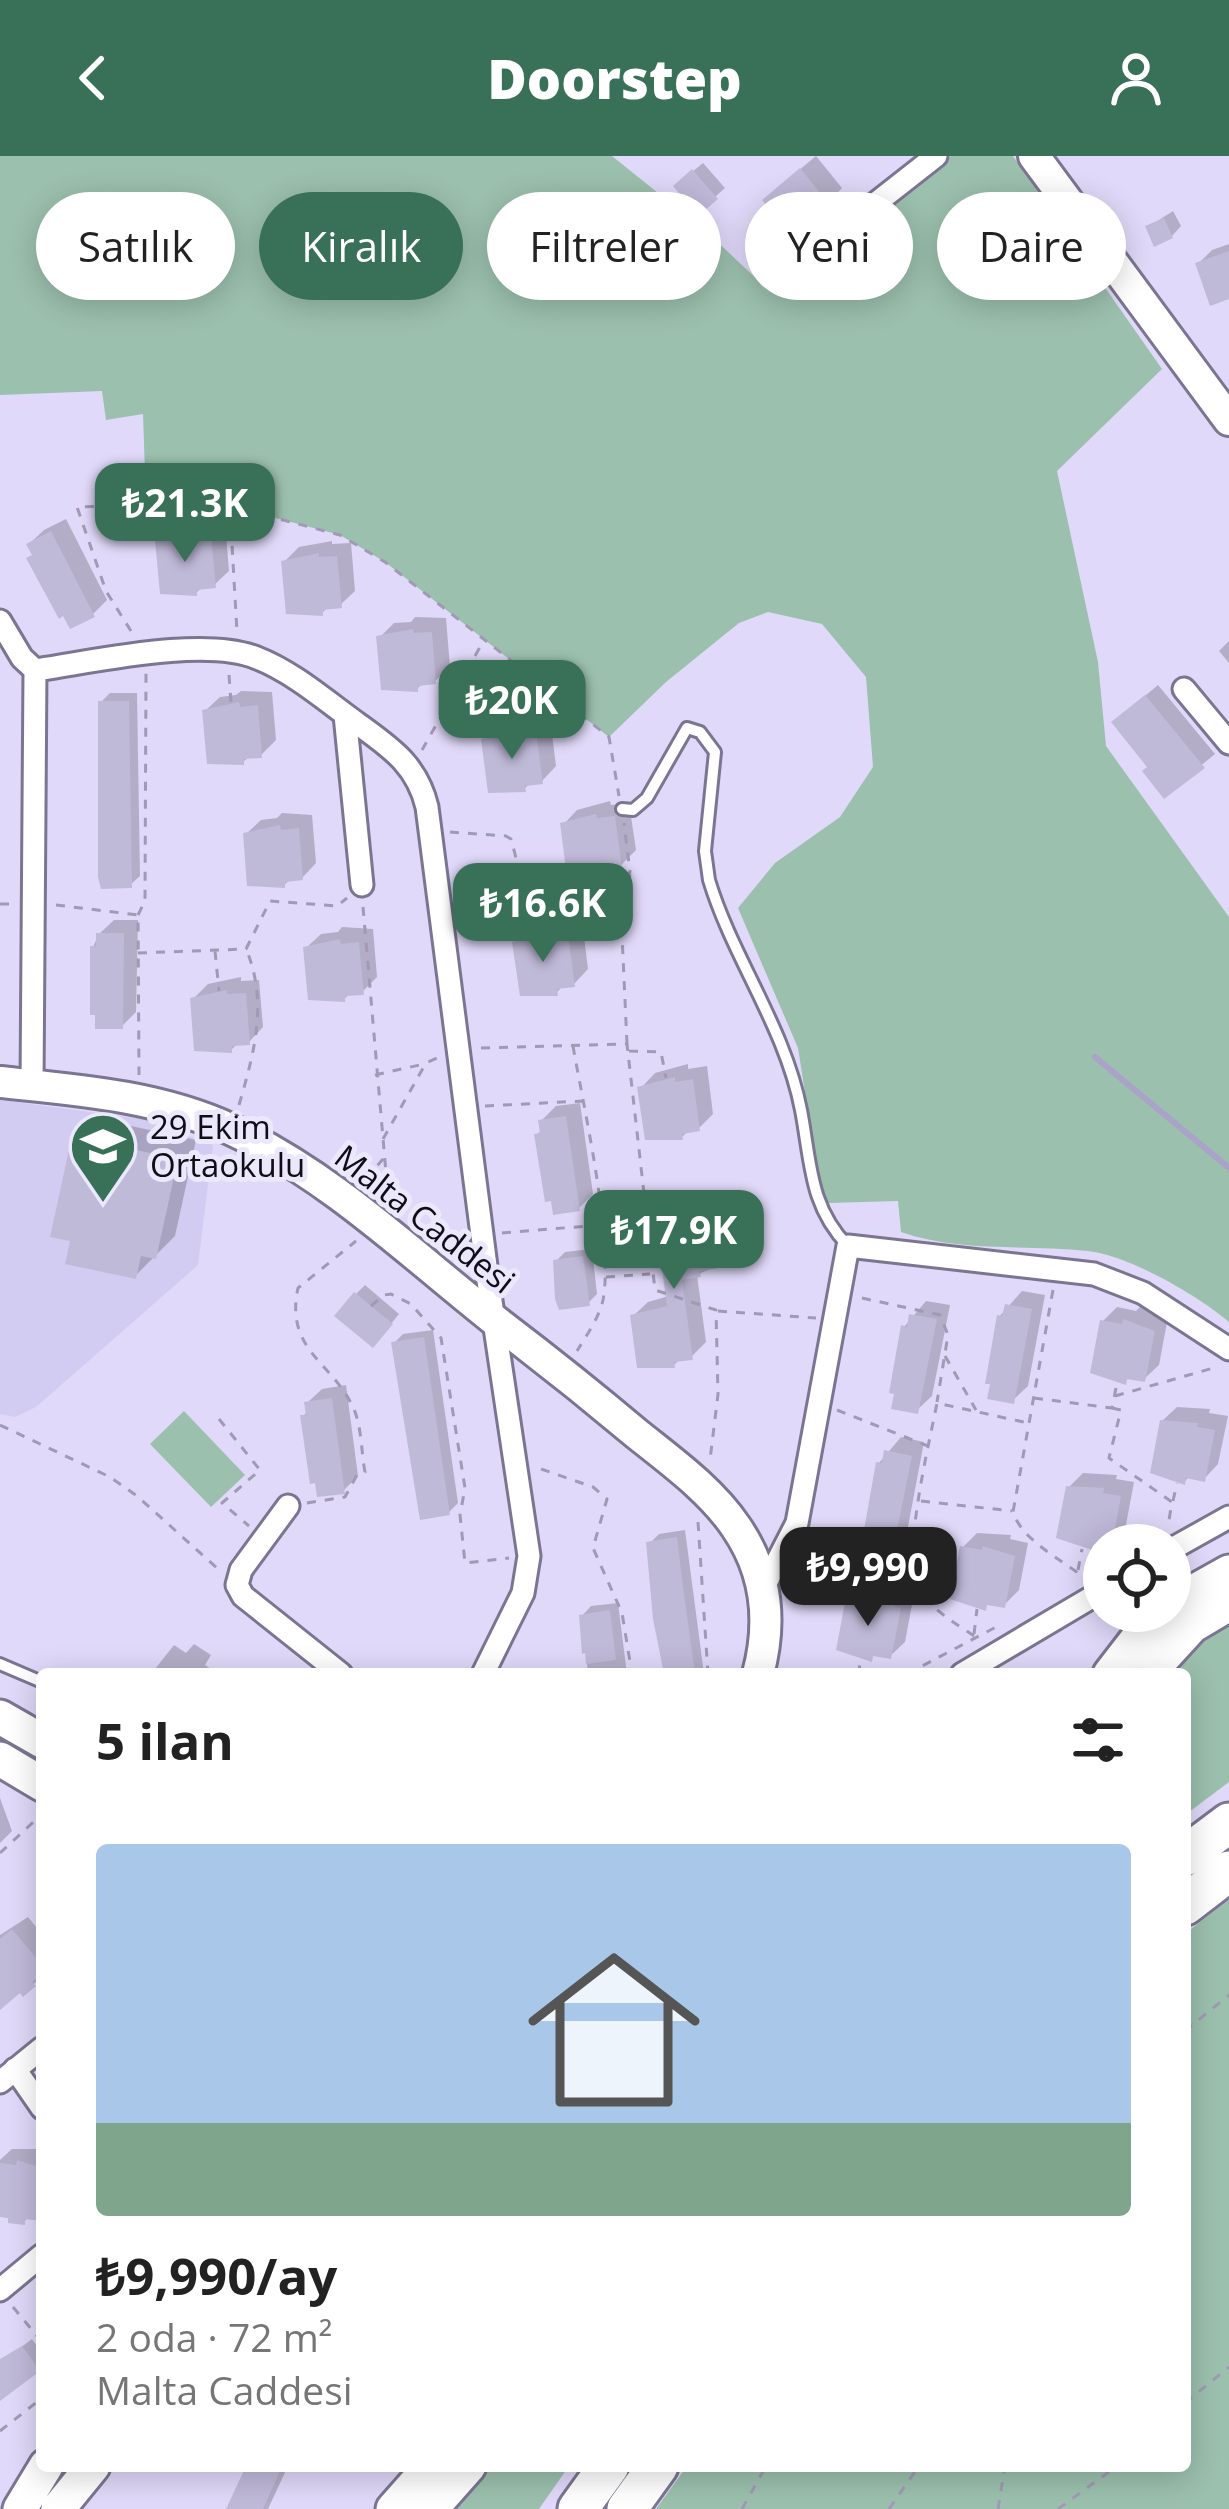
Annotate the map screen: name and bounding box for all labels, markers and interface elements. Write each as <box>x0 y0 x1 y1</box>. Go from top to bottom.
text: Doorstep <box>487 41 742 115</box>
icon: back <box>60 45 126 111</box>
icon: person <box>1103 45 1169 111</box>
chip: Satılık <box>36 192 235 300</box>
chip: Kiralık <box>259 192 463 300</box>
chip: Filtreler <box>487 192 721 300</box>
chip: Yeni <box>745 192 913 300</box>
chip: Daire <box>937 192 1126 300</box>
pin: ₺21.3K <box>87 463 283 565</box>
text: ₺21.3K <box>122 475 248 528</box>
pin: ₺20K <box>441 660 583 762</box>
text: ₺20K <box>466 672 558 725</box>
pin: ₺16.6K <box>445 863 641 965</box>
text: ₺16.6K <box>480 875 606 928</box>
place label: 29 Ekim Ortaokulu <box>150 1104 305 1187</box>
school or university icon: 29 Ekim Ortaokulu <box>68 1111 138 1205</box>
street label: Malta Caddesi <box>326 1134 525 1303</box>
pin: ₺17.9K <box>576 1190 772 1292</box>
text: ₺17.9K <box>611 1202 737 1255</box>
map controls <box>1083 1524 1191 1632</box>
button: locate <box>1083 1524 1191 1632</box>
pin: ₺9,990 <box>770 1527 966 1629</box>
text: ₺9,990 <box>807 1539 929 1592</box>
text: 5 ilan <box>96 1705 234 1775</box>
icon: filters <box>1065 1707 1131 1773</box>
icon: home <box>506 1922 722 2138</box>
text: ₺9,990/ay <box>96 2240 337 2310</box>
text: 2 oda · 72 m² <box>96 2310 332 2363</box>
text: Malta Caddesi <box>96 2363 353 2416</box>

